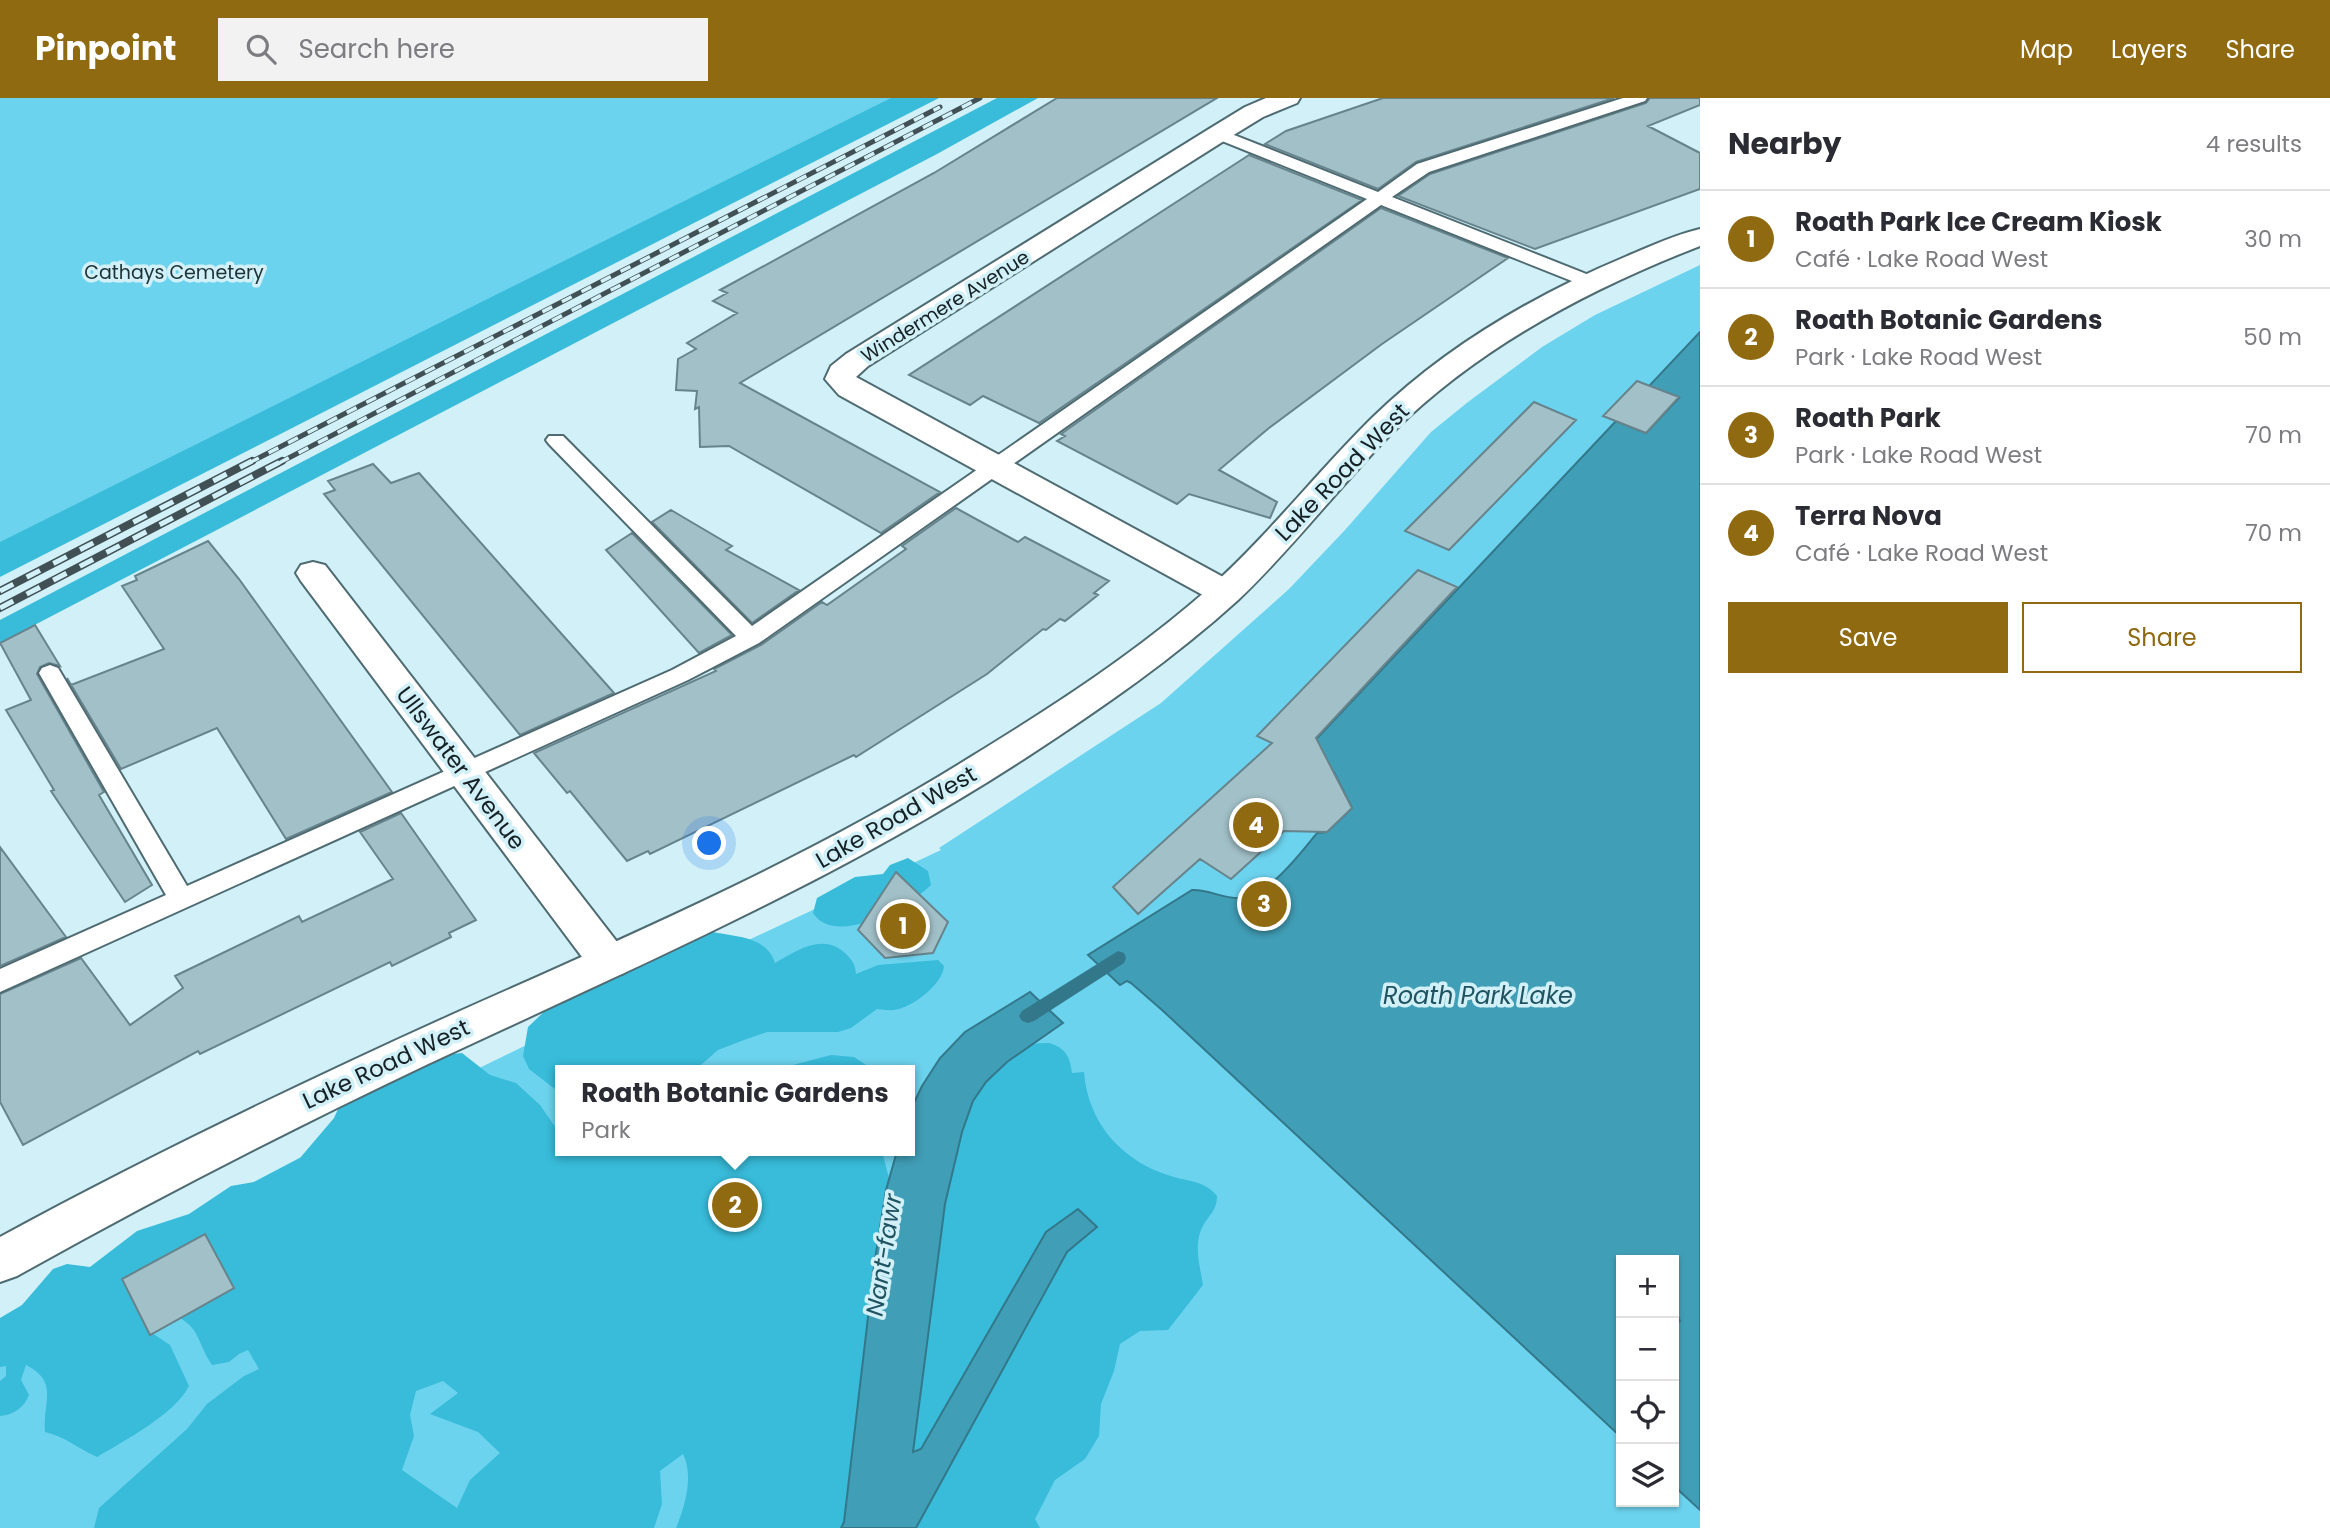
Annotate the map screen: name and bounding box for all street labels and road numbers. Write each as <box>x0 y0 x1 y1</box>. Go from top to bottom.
street label: Windermere Avenue <box>856 244 1035 369</box>
street label: Lake Road West <box>1268 396 1416 548</box>
street label: Ullswater Avenue <box>389 680 533 856</box>
street label: Lake Road West <box>810 758 982 876</box>
street label: Lake Road West <box>297 1011 475 1117</box>

